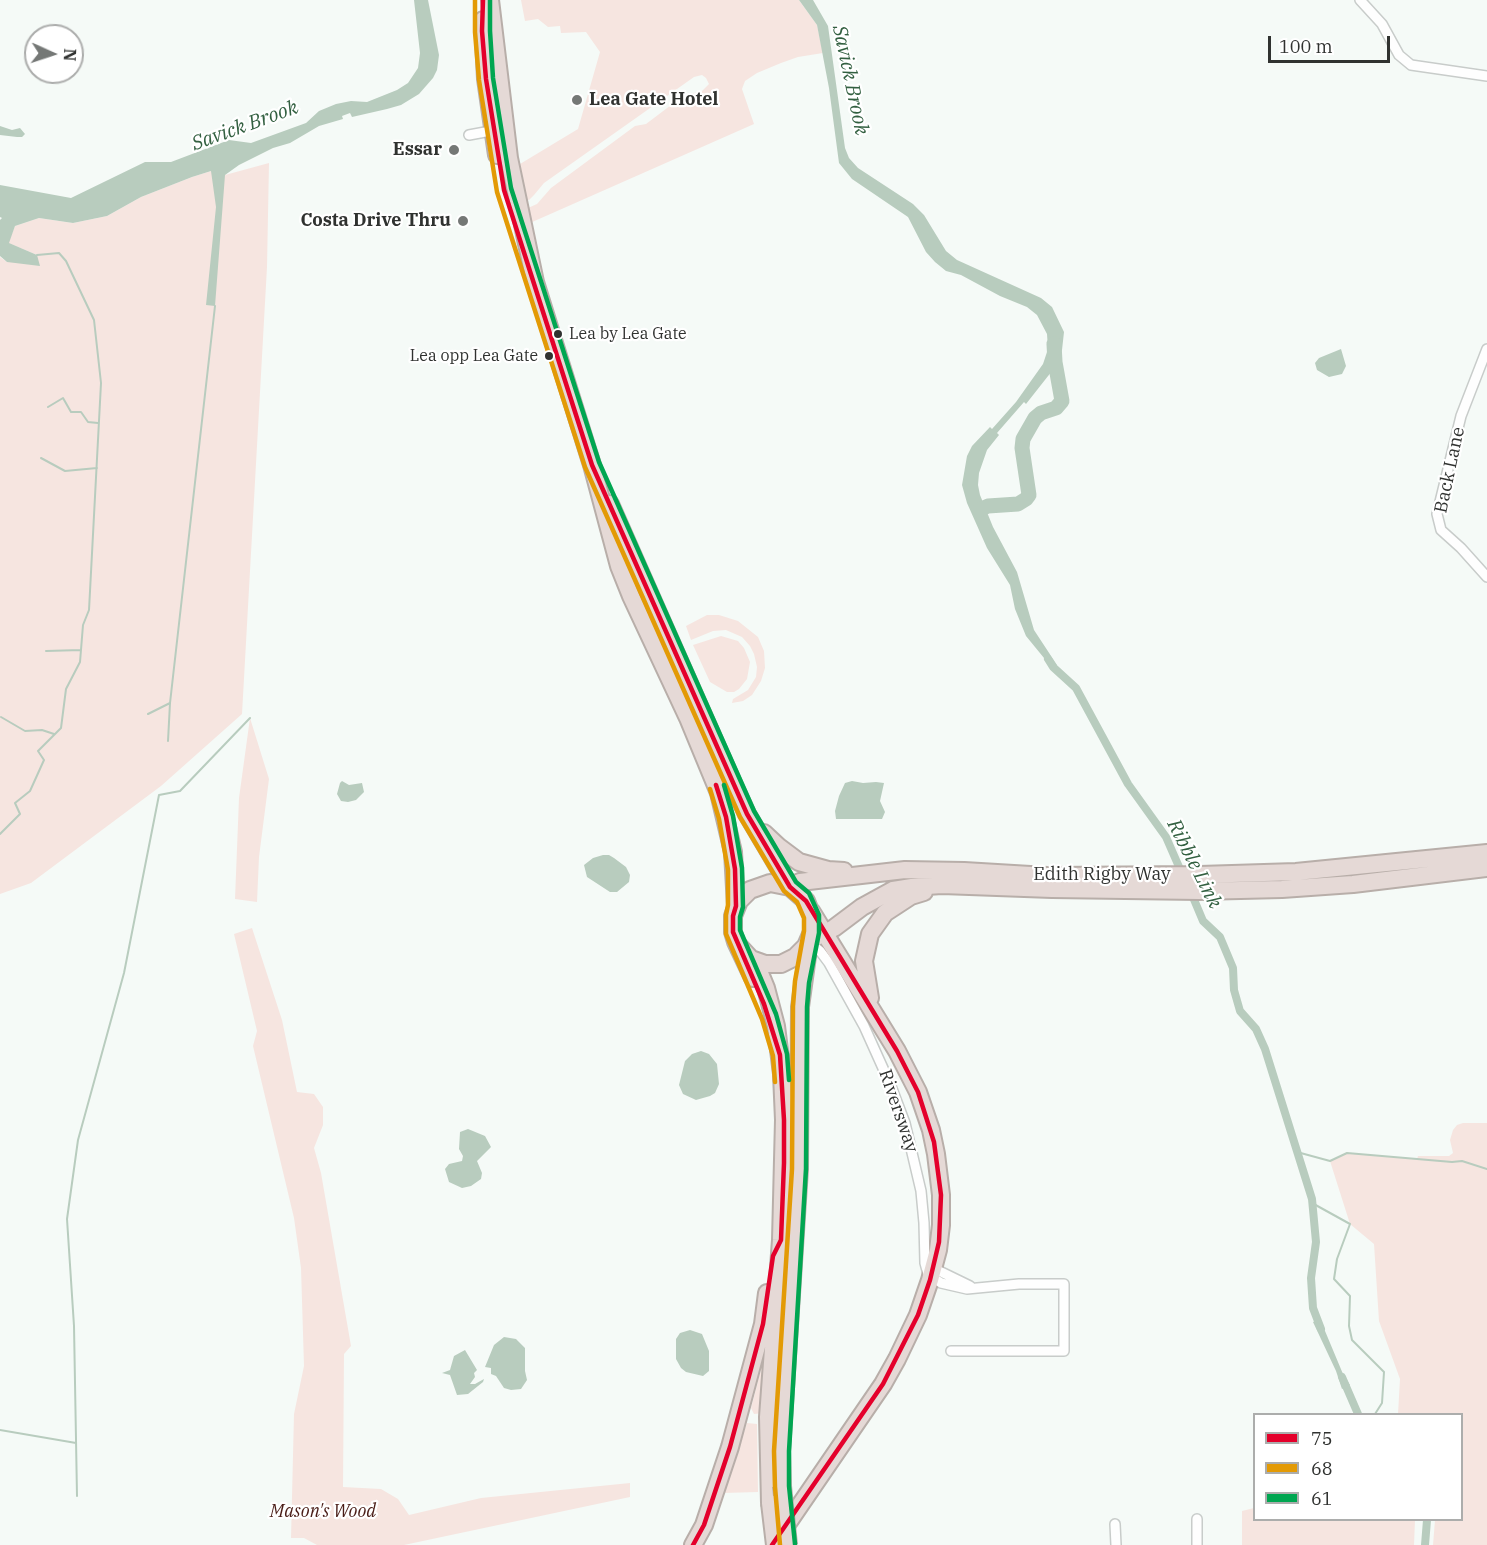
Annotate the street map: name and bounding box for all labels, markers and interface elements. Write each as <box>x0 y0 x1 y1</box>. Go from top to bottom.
water label: Savick Brook <box>827 23 873 137</box>
north arrow <box>24 24 84 84</box>
scale bar <box>1271 24 1392 62</box>
text: 100 m <box>1279 35 1333 58</box>
text: N <box>60 48 80 62</box>
place label: Lea Gate Hotel <box>589 89 718 111</box>
marker: Lea Gate Hotel <box>570 93 584 107</box>
water label: Savick Brook <box>188 96 302 156</box>
place label: Essar <box>393 139 442 161</box>
marker: Essar <box>447 143 461 157</box>
place label: Costa Drive Thru <box>300 210 451 232</box>
marker: Costa Drive Thru <box>456 214 470 228</box>
place label: Lea by Lea Gate <box>569 324 687 344</box>
marker: Lea by Lea Gate <box>552 328 564 340</box>
place label: Lea opp Lea Gate <box>410 346 538 366</box>
marker: Lea opp Lea Gate <box>543 350 555 362</box>
street label: Back Lane <box>1430 425 1470 515</box>
water label: Ribble Link <box>1161 815 1227 913</box>
street label: Edith Rigby Way <box>1033 864 1171 886</box>
street label: Riversway <box>874 1067 922 1155</box>
legend <box>1253 1413 1463 1521</box>
text: 75 <box>1311 1427 1333 1450</box>
text: 68 <box>1311 1457 1333 1480</box>
text: 61 <box>1311 1487 1333 1510</box>
park label: Mason's Wood <box>270 1501 376 1523</box>

